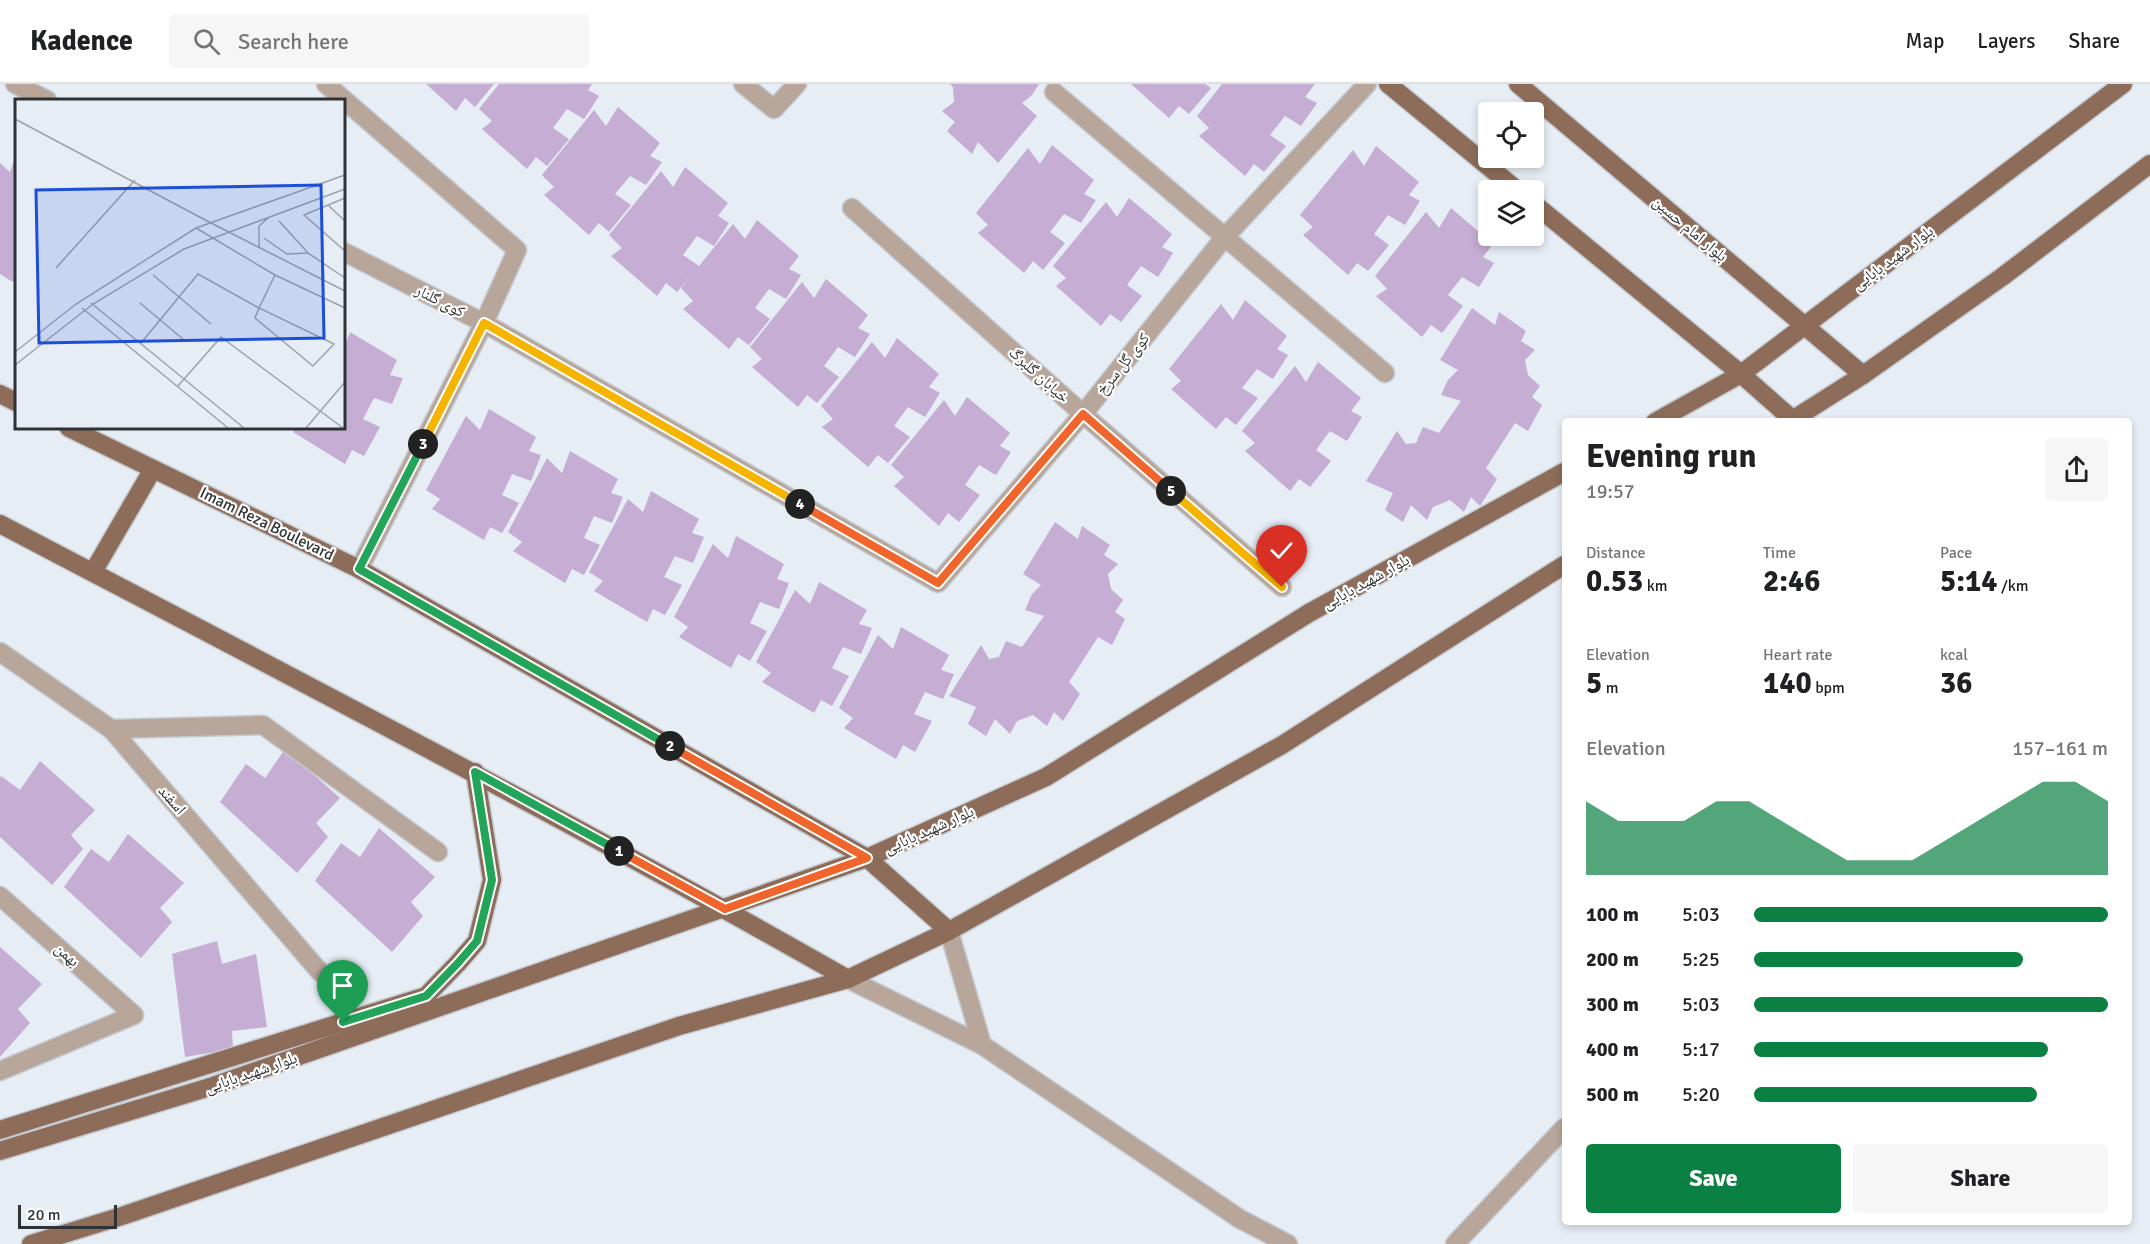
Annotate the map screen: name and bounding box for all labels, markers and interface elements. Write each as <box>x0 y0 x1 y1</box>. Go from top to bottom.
search box <box>169 14 589 68</box>
text: Kadence <box>30 24 133 58</box>
icon: search <box>190 25 223 58</box>
text: Search here <box>238 28 349 55</box>
text: Map <box>1906 28 1944 54</box>
text: Layers <box>1977 28 2035 54</box>
text: Share <box>2068 28 2120 54</box>
inset map <box>15 99 345 429</box>
map controls <box>1478 102 1544 246</box>
button: locate <box>1478 102 1544 168</box>
button: layers <box>1478 180 1544 246</box>
street label: بلوار امام حسین <box>1648 192 1732 266</box>
street label: بلوار شهید بابایی <box>1849 221 1937 295</box>
street label: کوی گلنار <box>411 280 468 322</box>
street label: کوی گل سرخ <box>1092 329 1154 399</box>
street label: خیابان گلبرگ <box>1005 343 1073 407</box>
pin: 3 <box>408 429 438 459</box>
text: 3 <box>419 434 427 454</box>
text: Evening run <box>1586 436 1756 477</box>
button: share <box>2045 438 2108 501</box>
pin: 5 <box>1156 476 1186 506</box>
text: 19:57 <box>1586 479 1635 504</box>
text: 5 <box>1167 481 1175 501</box>
street label: Imam Reza Boulevard <box>197 483 337 565</box>
pin: 4 <box>785 489 815 519</box>
text: 4 <box>796 494 804 514</box>
pin <box>1256 525 1307 587</box>
icon: check <box>1265 534 1298 567</box>
text: Distance <box>1586 543 1646 563</box>
text: Time <box>1763 543 1796 563</box>
text: Pace <box>1940 543 1972 563</box>
street label: بلوار شهید بابایی <box>1319 550 1413 614</box>
text: 0.53 <box>1586 563 1643 600</box>
text: 2:46 <box>1763 563 1820 600</box>
text: 5:14 <box>1940 563 1997 600</box>
text: km <box>1643 576 1668 596</box>
text: /km <box>1997 576 2029 596</box>
text: Elevation <box>1586 645 1650 665</box>
text: Heart rate <box>1763 645 1832 665</box>
text: kcal <box>1940 645 1968 665</box>
text: 5 <box>1586 665 1602 702</box>
text: 140 <box>1763 665 1812 702</box>
text: 36 <box>1940 665 1972 702</box>
text: m <box>1602 678 1618 698</box>
text: bpm <box>1812 678 1845 698</box>
pin: 2 <box>655 731 685 761</box>
text: 2 <box>666 736 674 756</box>
text: Elevation <box>1586 736 1666 761</box>
text: 157–161 m <box>2012 736 2108 761</box>
street label: اسفند <box>154 781 190 819</box>
street label: بلوار شهید بابایی <box>881 801 977 859</box>
pin: 1 <box>604 836 634 866</box>
text: 1 <box>615 841 623 861</box>
text: 100 m <box>1586 902 1639 927</box>
text: 5:03 <box>1682 902 1720 927</box>
street label: بهمن <box>50 939 84 971</box>
text: 200 m <box>1586 947 1639 972</box>
text: 5:25 <box>1682 947 1720 972</box>
pin <box>317 960 368 1022</box>
icon: arrive <box>326 969 359 1002</box>
text: 300 m <box>1586 992 1639 1017</box>
text: 5:03 <box>1682 992 1720 1017</box>
text: 400 m <box>1586 1037 1639 1062</box>
text: 5:17 <box>1682 1037 1720 1062</box>
street label: بلوار شهید بابایی <box>202 1048 300 1098</box>
text: 500 m <box>1586 1082 1639 1107</box>
text: 5:20 <box>1682 1082 1720 1107</box>
button: Save <box>1586 1144 1841 1213</box>
button: Share <box>1853 1144 2108 1213</box>
scale bar <box>18 1202 117 1230</box>
text: 20 m <box>27 1205 61 1225</box>

